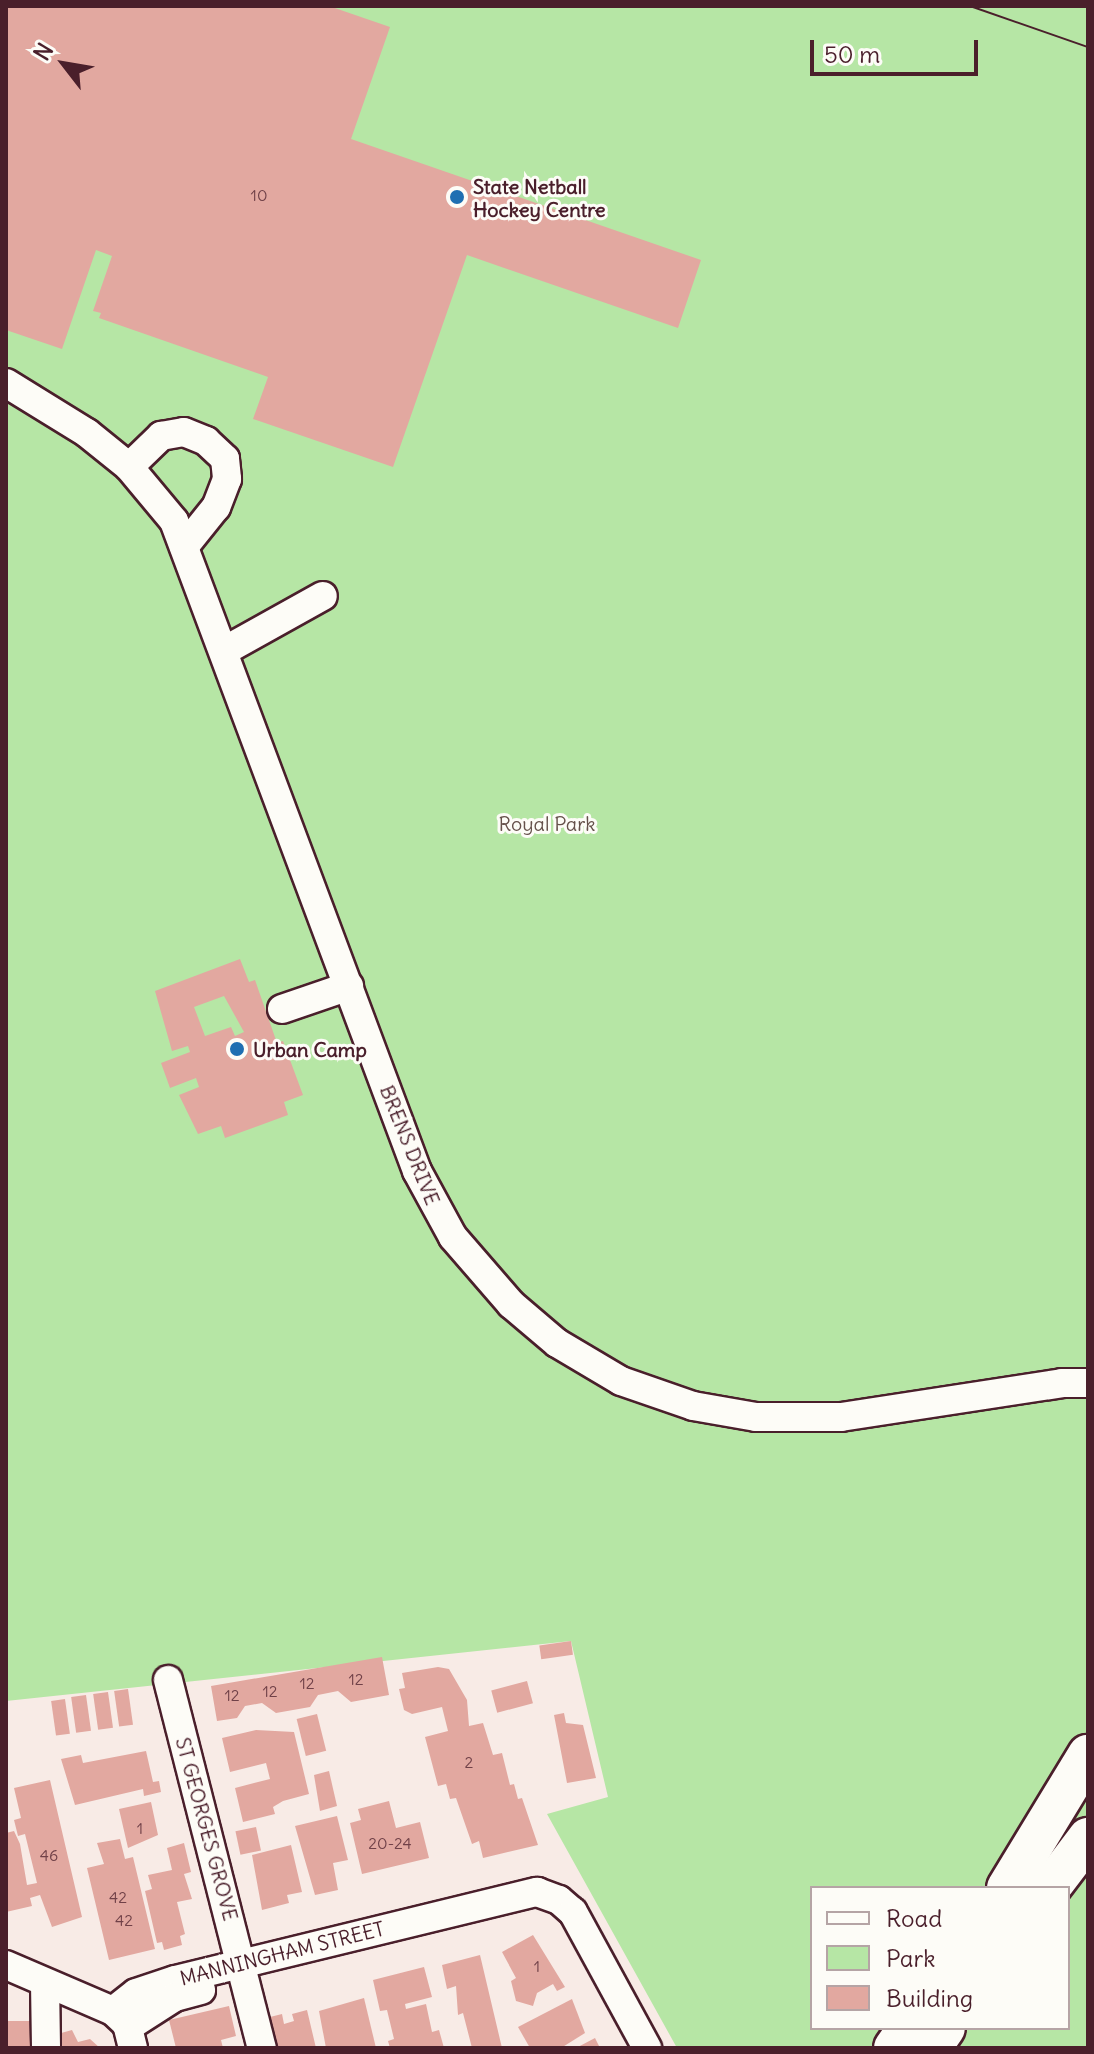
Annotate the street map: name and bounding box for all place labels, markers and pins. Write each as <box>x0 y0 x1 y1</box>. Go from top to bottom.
place label: State Netball Hockey Centre <box>473 174 606 221</box>
marker: State Netball Hockey Centre <box>448 188 466 206</box>
place label: Urban Camp <box>253 1037 367 1061</box>
marker: Urban Camp <box>228 1040 246 1058</box>

